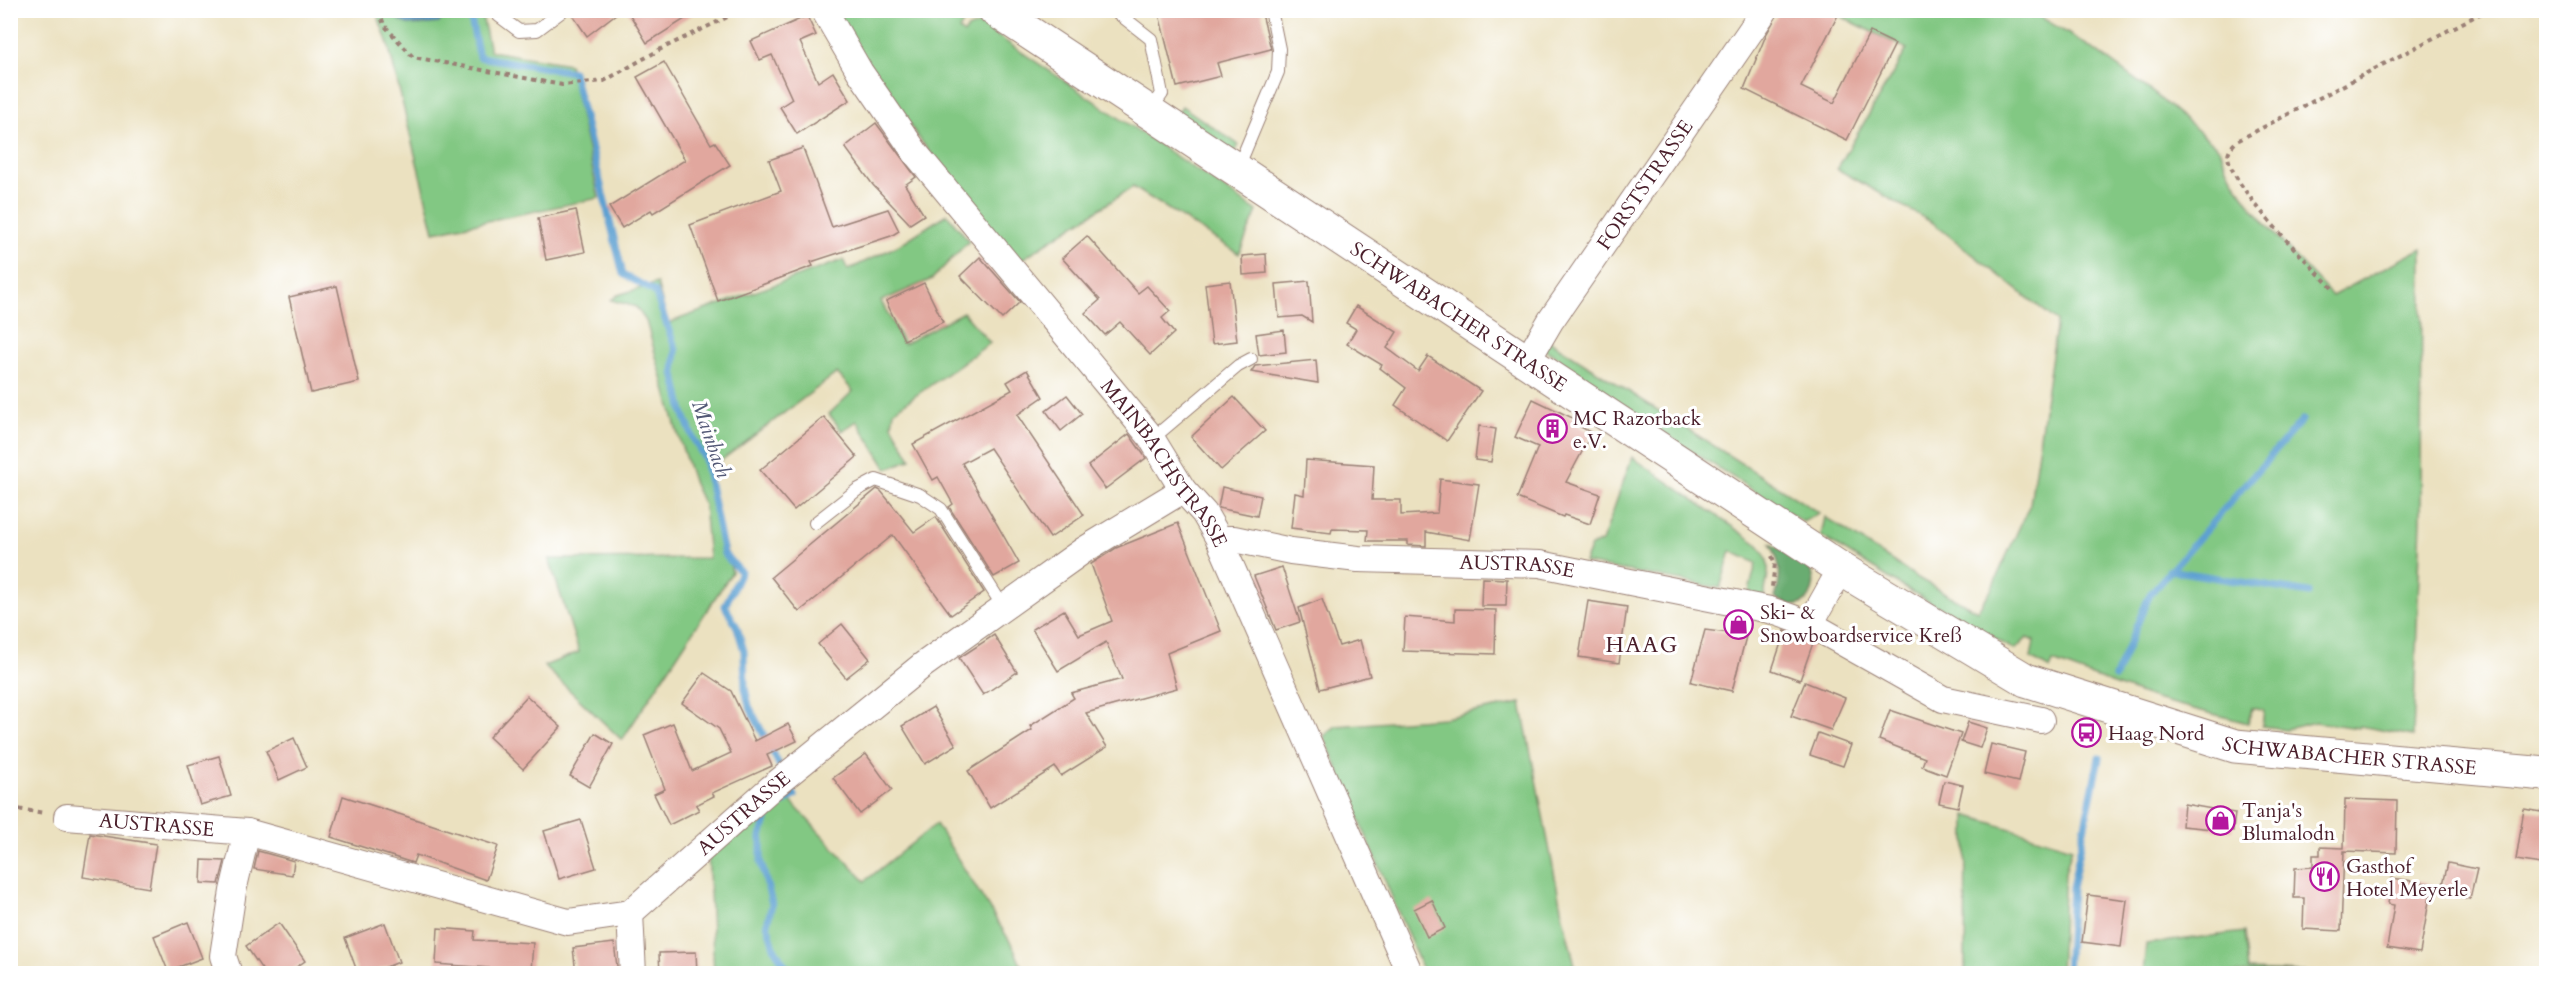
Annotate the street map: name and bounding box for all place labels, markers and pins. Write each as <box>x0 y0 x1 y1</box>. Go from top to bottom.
place label: MC Razorback e.V. <box>1573 405 1702 455</box>
building icon: MC Razorback e.V. <box>1536 413 1568 445</box>
place label: Ski- & Snowboardservice Kreß <box>1760 599 1962 649</box>
shop icon: Ski- & Snowboardservice Kreß <box>1723 608 1755 640</box>
bus stop icon: Haag Nord <box>2071 717 2103 749</box>
place label: Haag Nord <box>2108 720 2205 747</box>
place label: Tanja's Blumalodn <box>2242 797 2336 847</box>
shop icon: Tanja's Blumalodn <box>2205 805 2237 837</box>
place label: Gasthof Hotel Meyerle <box>2346 853 2468 903</box>
restaurant icon: Gasthof Hotel Meyerle <box>2309 861 2341 893</box>

